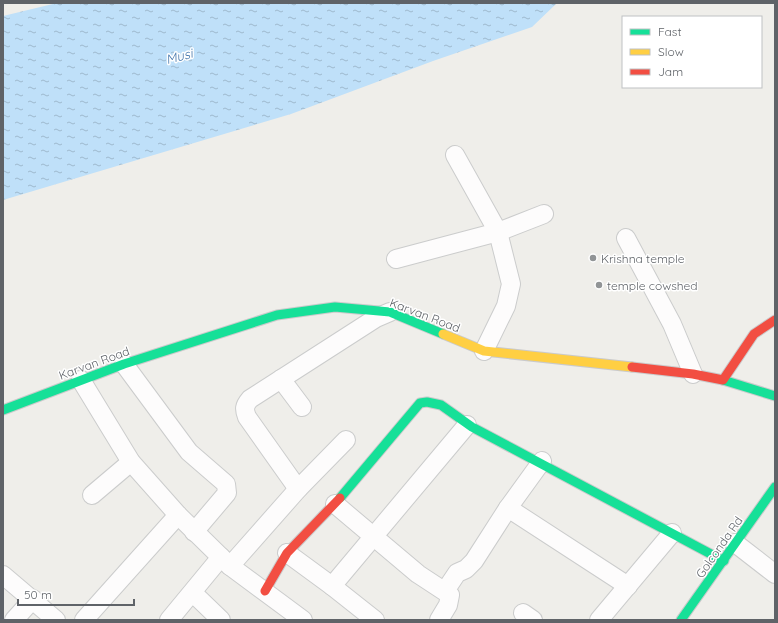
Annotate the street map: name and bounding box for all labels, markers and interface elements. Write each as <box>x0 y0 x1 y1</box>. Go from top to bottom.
legend <box>622 16 762 88</box>
text: Fast <box>658 24 682 39</box>
water label: Musi <box>164 44 196 67</box>
text: Slow <box>658 44 684 59</box>
text: Jam <box>658 64 683 79</box>
place label: Krishna temple <box>601 251 685 266</box>
marker: Krishna temple <box>588 253 598 263</box>
place label: temple cowshed <box>607 278 698 293</box>
marker: temple cowshed <box>594 280 604 290</box>
street label: Karvan Road <box>388 295 462 335</box>
street label: Karvan Road <box>57 343 131 383</box>
street label: Golconda Rd <box>692 513 746 581</box>
scale bar <box>18 581 134 607</box>
text: 50 m <box>24 587 52 602</box>

